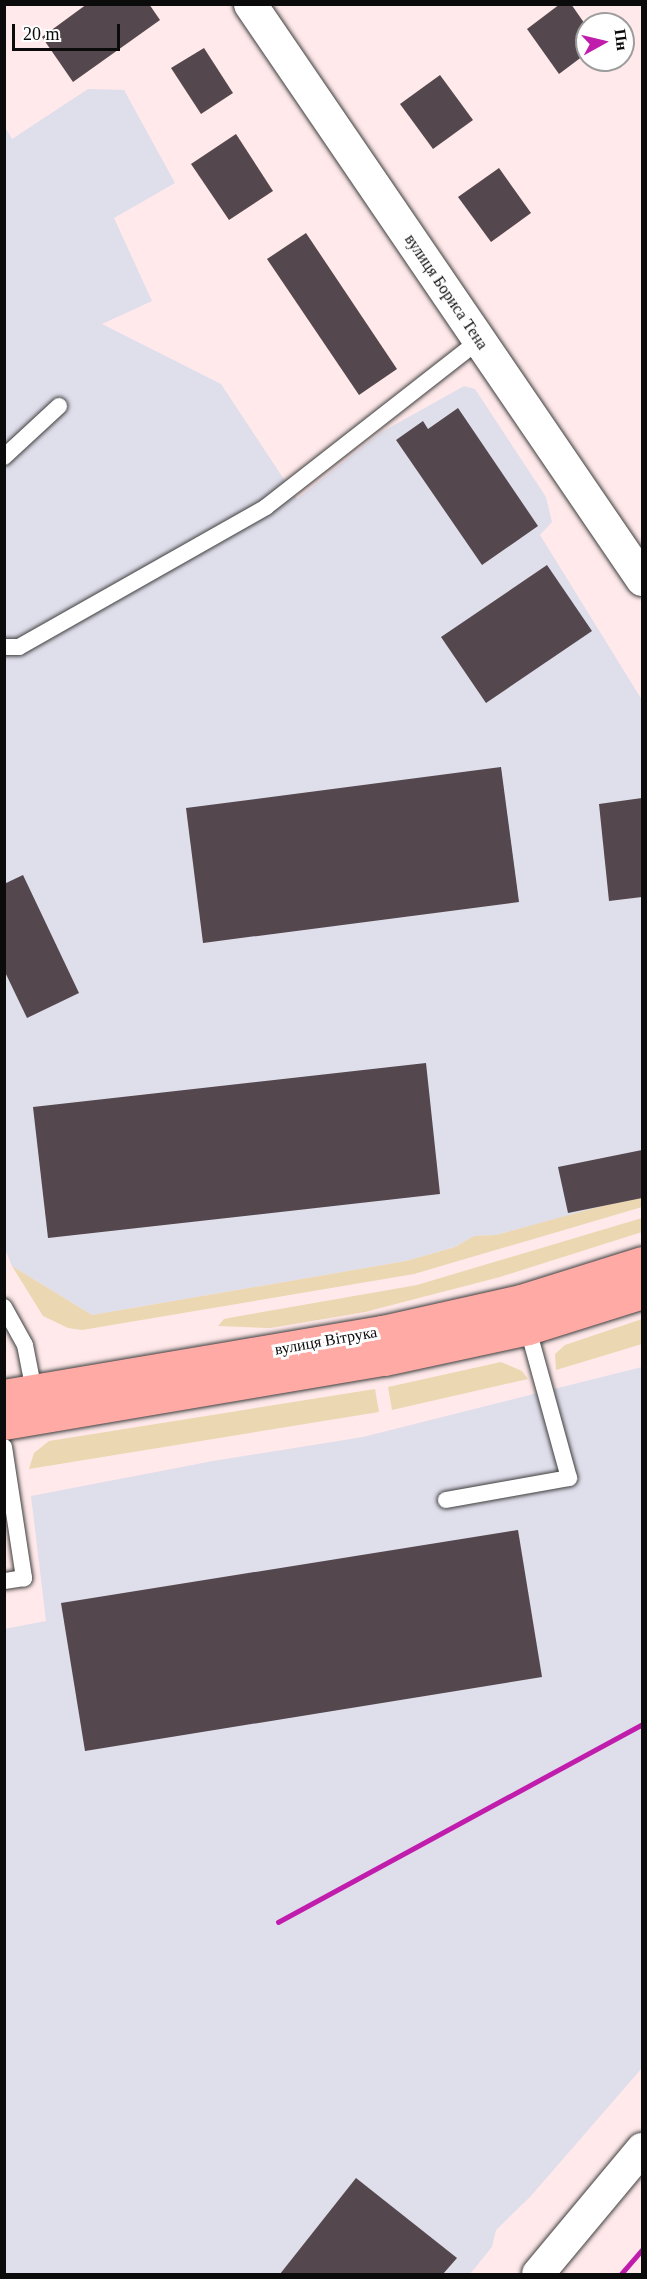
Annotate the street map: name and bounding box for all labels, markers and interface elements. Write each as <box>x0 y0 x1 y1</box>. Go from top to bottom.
scale bar <box>15 12 123 50</box>
north arrow <box>575 12 635 72</box>
text: 20 m <box>23 24 60 44</box>
text: Пн <box>611 28 631 52</box>
street label: вулиця Бориса Тена <box>400 231 492 353</box>
street label: вулиця Вітрука <box>273 1323 379 1359</box>

